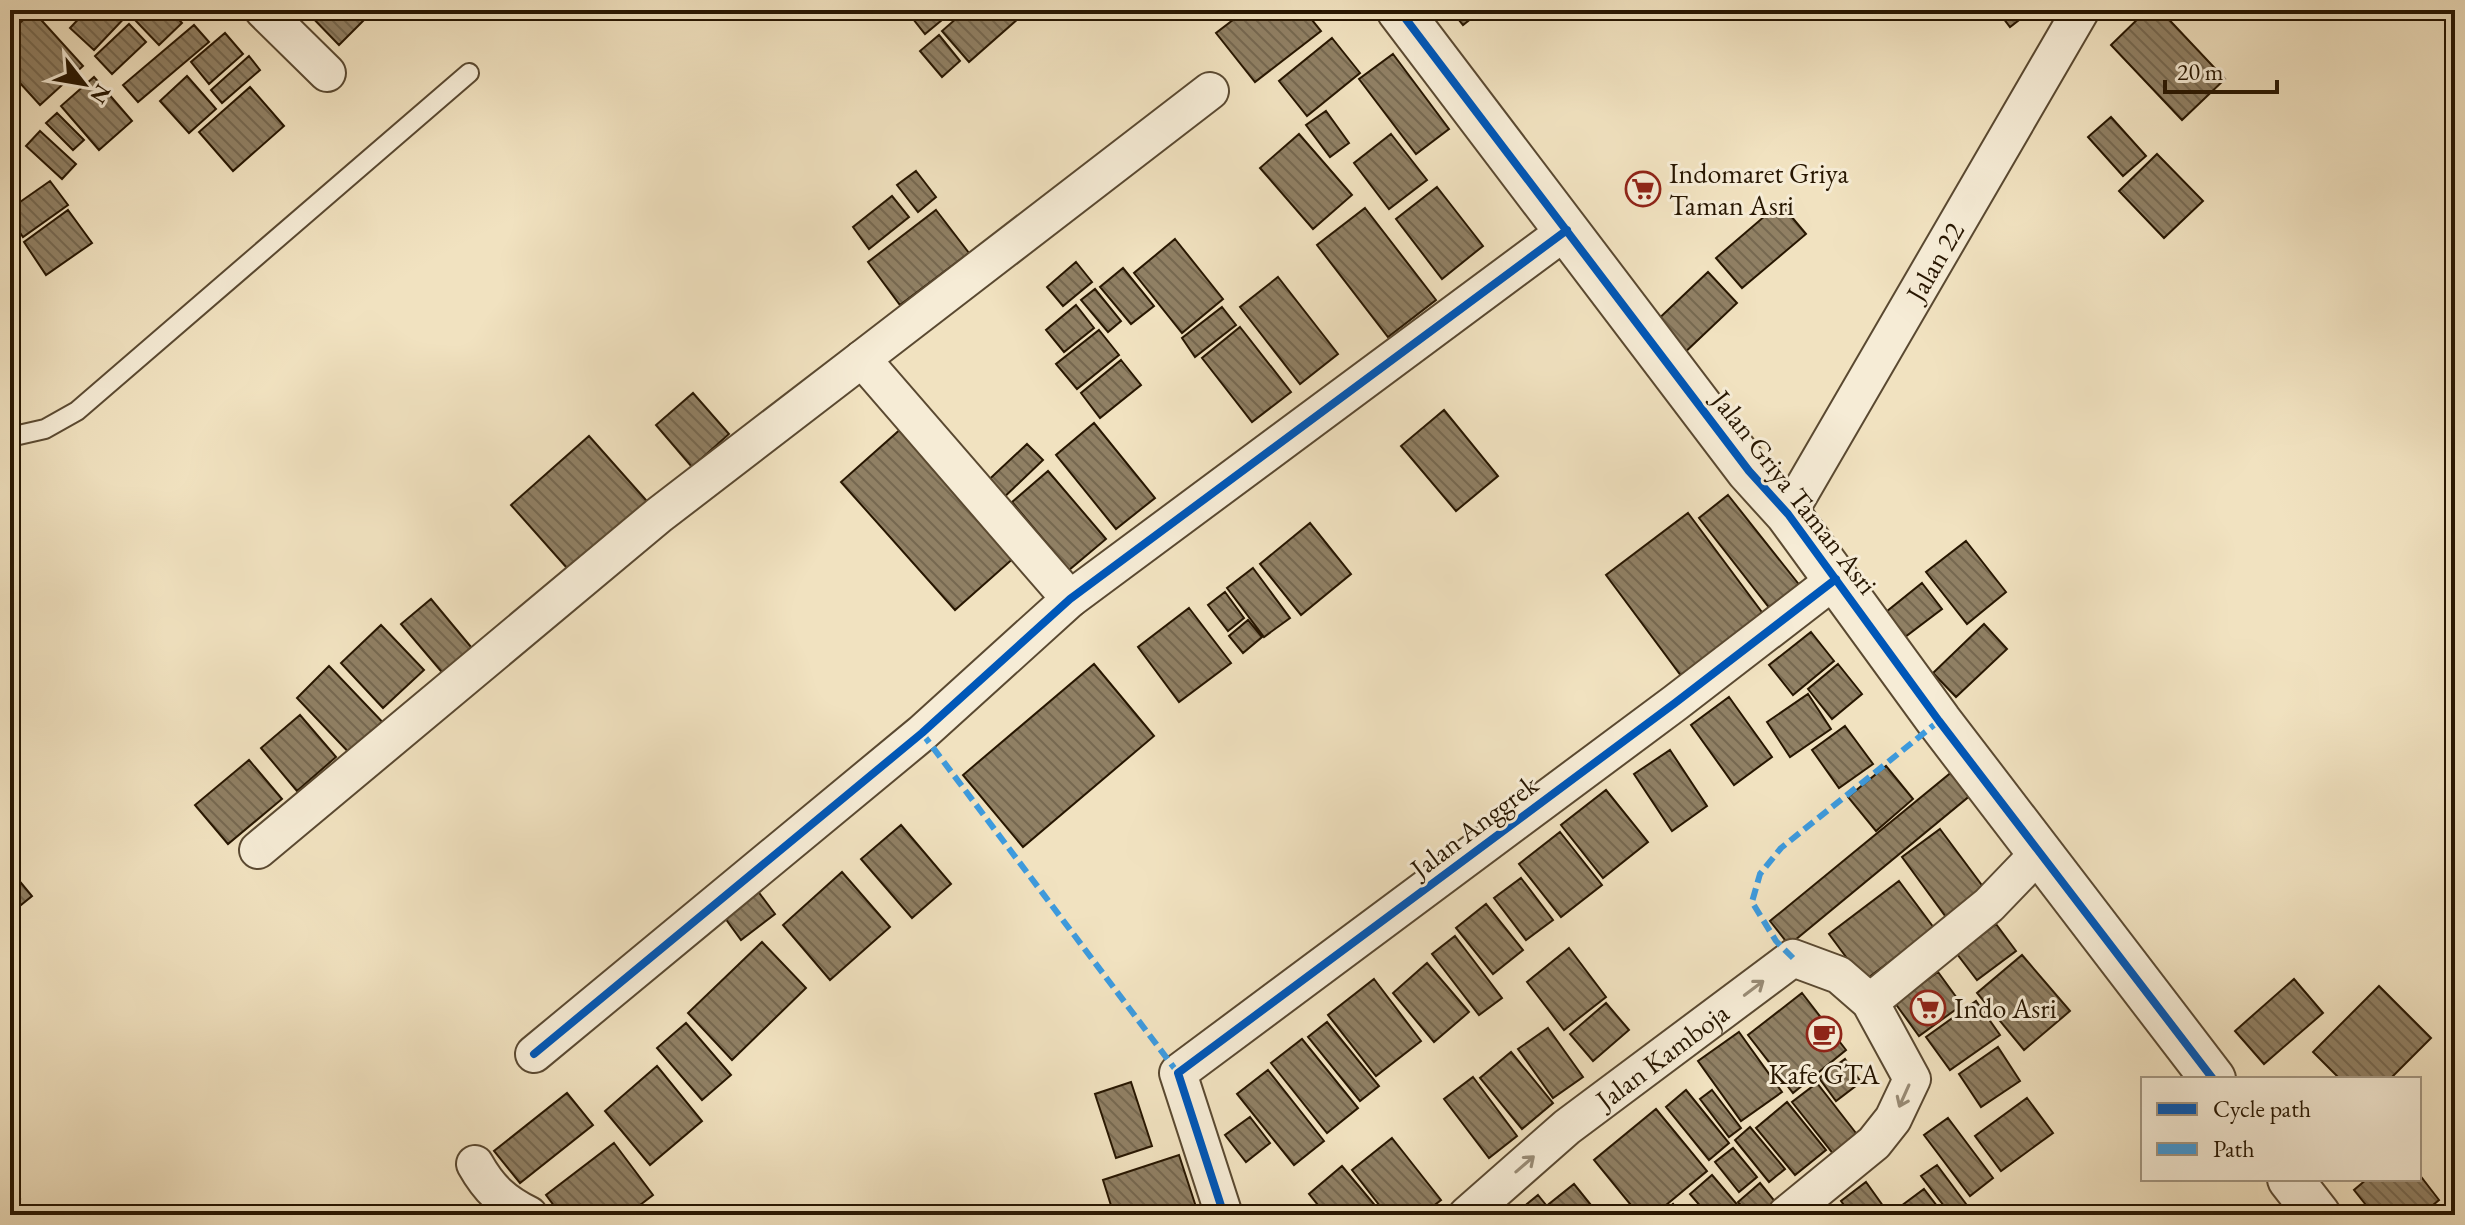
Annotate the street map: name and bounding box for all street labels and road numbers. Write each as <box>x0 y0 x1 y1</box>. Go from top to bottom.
street label: Jalan 22 <box>1897 215 1972 309</box>
street label: Jalan Griya Taman Asri <box>1703 381 1886 601</box>
street label: Jalan Anggrek <box>1401 766 1546 887</box>
street label: Jalan Kamboja <box>1587 994 1736 1118</box>

